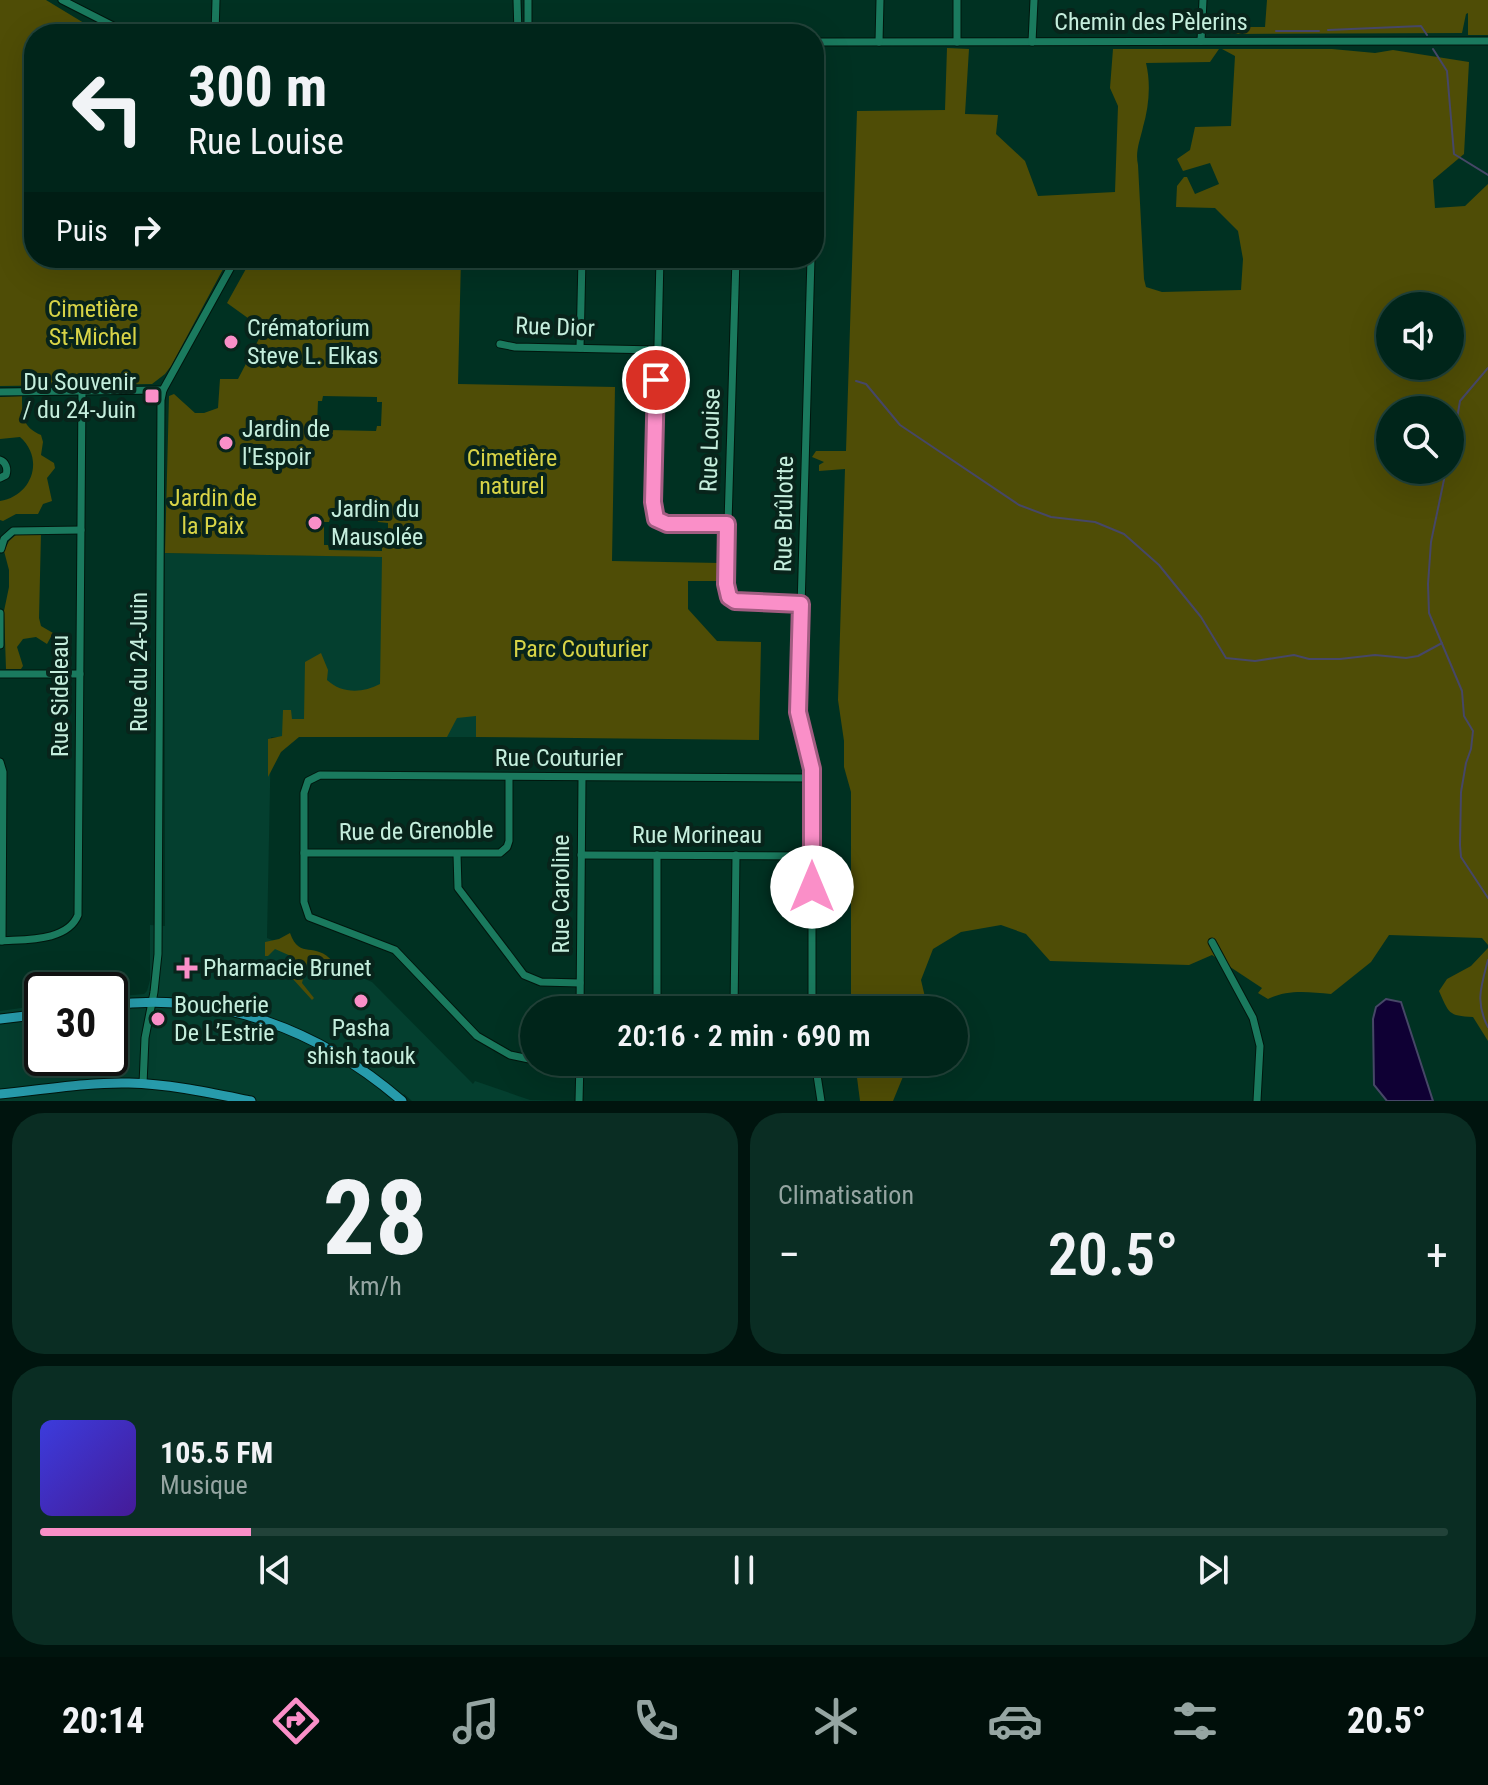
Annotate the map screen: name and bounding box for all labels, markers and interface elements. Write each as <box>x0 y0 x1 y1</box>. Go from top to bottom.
street label: Chemin des Pèlerins <box>1054 8 1248 36</box>
text: 300 m <box>188 54 327 120</box>
icon: left <box>56 56 160 160</box>
text: Rue Louise <box>188 121 344 163</box>
icon: right <box>124 208 168 252</box>
text: Puis <box>56 213 108 248</box>
map controls <box>1376 292 1464 484</box>
button: sound <box>1376 292 1464 380</box>
park label: Cimetière St-Michel <box>48 295 138 351</box>
street label: Rue Dior <box>515 312 595 342</box>
place label: Crématorium Steve L. Elkas <box>247 314 378 370</box>
marker: Crématorium Steve L. Elkas <box>222 333 240 351</box>
pin <box>622 346 690 414</box>
icon: arrive <box>634 358 678 402</box>
place label: Du Souvenir / du 24-Juin <box>23 368 136 424</box>
marker: Du Souvenir / du 24-Juin <box>143 387 161 405</box>
street label: Rue Louise <box>694 388 726 492</box>
button: search <box>1376 396 1464 484</box>
place label: Jardin de l'Espoir <box>242 415 330 471</box>
marker: Jardin de l'Espoir <box>217 434 235 452</box>
park label: Cimetière naturel <box>467 444 557 500</box>
street label: Rue Brûlotte <box>769 456 799 572</box>
park label: Jardin de la Paix <box>169 484 257 540</box>
place label: Jardin du Mausolée <box>331 495 423 551</box>
marker: Jardin du Mausolée <box>306 514 324 532</box>
street label: Rue du 24-Juin <box>125 592 153 732</box>
street label: Rue Sideleau <box>46 635 74 757</box>
park label: Parc Couturier <box>513 635 649 663</box>
street label: Rue Couturier <box>495 744 623 772</box>
street label: Rue de Grenoble <box>338 816 494 846</box>
street label: Rue Morineau <box>632 821 762 849</box>
street label: Rue Caroline <box>547 834 575 954</box>
position arrow <box>770 845 854 929</box>
place label: Pharmacie Brunet <box>203 954 372 982</box>
marker: Pharmacie Brunet <box>178 959 196 977</box>
speed limit sign: 30 <box>24 972 128 1076</box>
place label: Boucherie De L’Estrie <box>174 991 275 1047</box>
marker: Pasha shish taouk <box>352 992 370 1010</box>
marker: Boucherie De L’Estrie <box>149 1010 167 1028</box>
place label: Pasha shish taouk <box>306 1014 416 1070</box>
text: 20:16 · 2 min · 690 m <box>617 1018 871 1053</box>
text: 28 <box>322 1158 428 1279</box>
text: Climatisation <box>778 1180 914 1210</box>
text: 20.5° <box>1048 1219 1178 1290</box>
text: − <box>778 1229 800 1281</box>
text: + <box>1426 1229 1448 1281</box>
text: km/h <box>348 1271 402 1301</box>
text: 105.5 FM <box>160 1435 273 1470</box>
text: Musique <box>160 1470 248 1500</box>
icon: previous <box>253 1548 297 1592</box>
icon: pause <box>722 1548 766 1592</box>
icon: next <box>1191 1548 1235 1592</box>
icon: directions <box>268 1693 324 1749</box>
icon: music <box>448 1693 504 1749</box>
icon: phone <box>628 1693 684 1749</box>
icon: climate <box>808 1693 864 1749</box>
icon: car <box>987 1693 1043 1749</box>
icon: filters <box>1167 1693 1223 1749</box>
text: 20:14 <box>62 1700 145 1742</box>
text: 20.5° <box>1347 1700 1426 1742</box>

